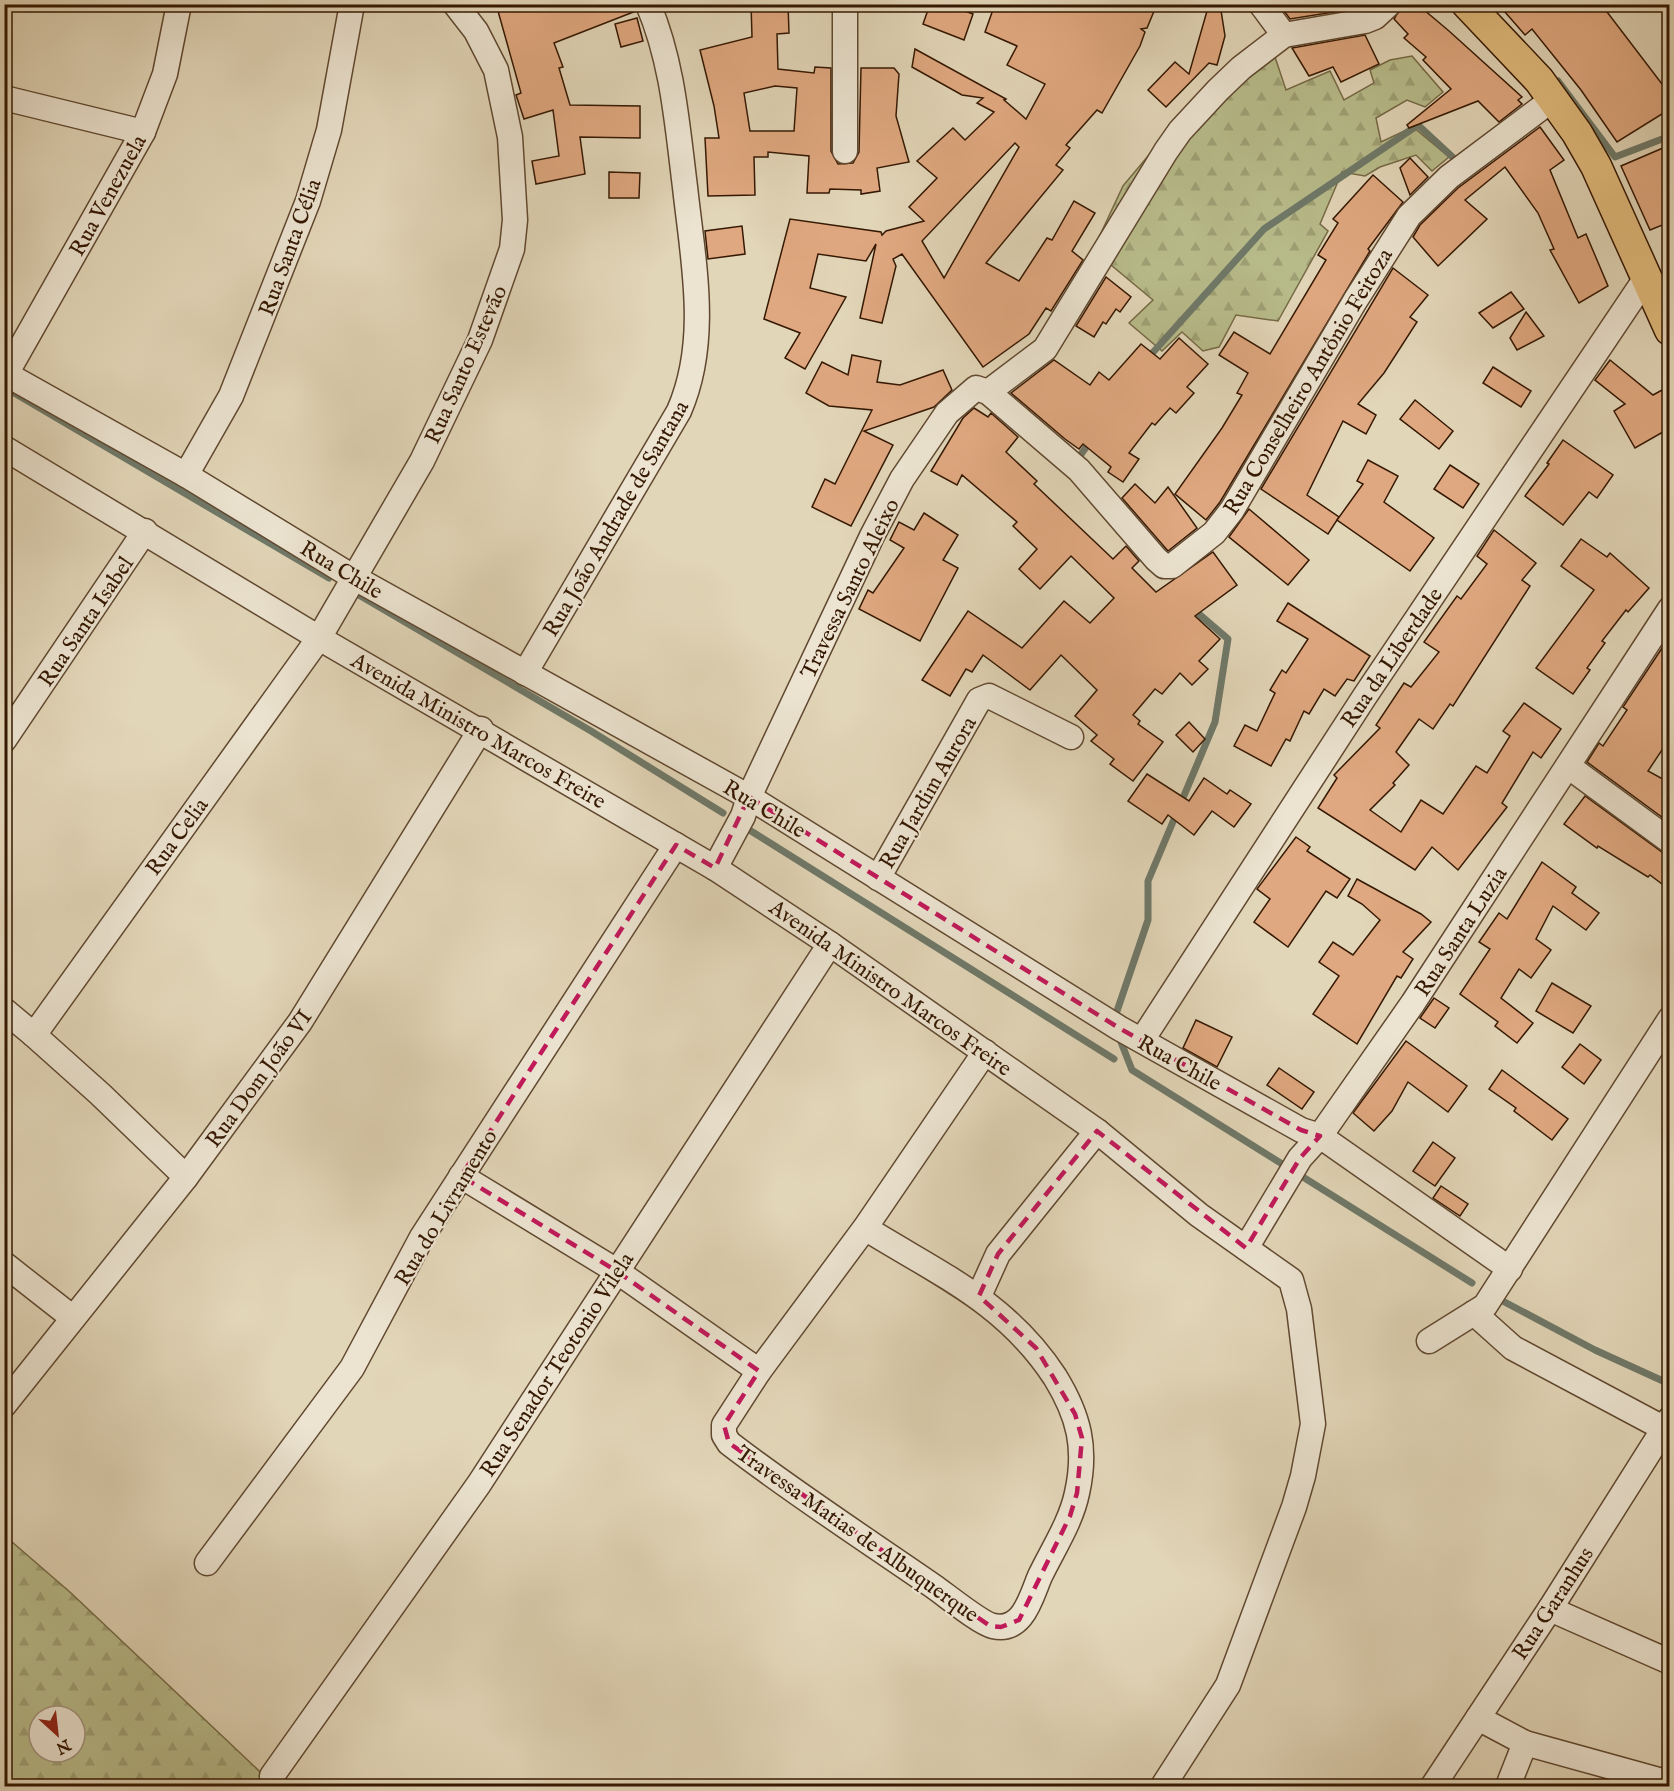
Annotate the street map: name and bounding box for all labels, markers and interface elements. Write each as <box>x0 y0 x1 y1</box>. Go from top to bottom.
street label: Rua Venezuela <box>64 130 154 262</box>
street label: Rua Santa Célia <box>253 175 329 320</box>
street label: Rua Conselheiro Antônio Feitoza <box>1218 243 1400 521</box>
street label: Rua Santo Estevão <box>419 281 514 448</box>
street label: Rua João Andrade de Santana <box>537 395 696 642</box>
street label: Travessa Santo Aleixo <box>795 494 907 683</box>
street label: Rua Chile <box>294 535 387 606</box>
street label: Rua Santa Isabel <box>33 552 141 693</box>
street label: Rua da Liberdade <box>1336 583 1450 733</box>
street label: Avenida Ministro Marcos Freire <box>345 647 611 816</box>
street label: Rua Jardim Aurora <box>874 711 984 874</box>
street label: Rua Chile <box>717 774 810 845</box>
street label: Rua Celia <box>140 792 216 882</box>
street label: Rua Santa Luzia <box>1409 861 1514 1002</box>
street label: Avenida Ministro Marcos Freire <box>762 893 1017 1083</box>
street label: Rua Dom João VI <box>200 1005 319 1154</box>
street label: Rua Chile <box>1132 1029 1226 1098</box>
street label: Rua do Livramento <box>389 1125 504 1291</box>
street label: Rua Senador Teotonio Vilela <box>474 1247 641 1483</box>
street label: Travessa Matias de Albuquerque <box>730 1440 984 1629</box>
street label: Rua Garanhus <box>1507 1542 1601 1666</box>
north arrow <box>27 1704 87 1764</box>
text: N <box>52 1733 75 1758</box>

